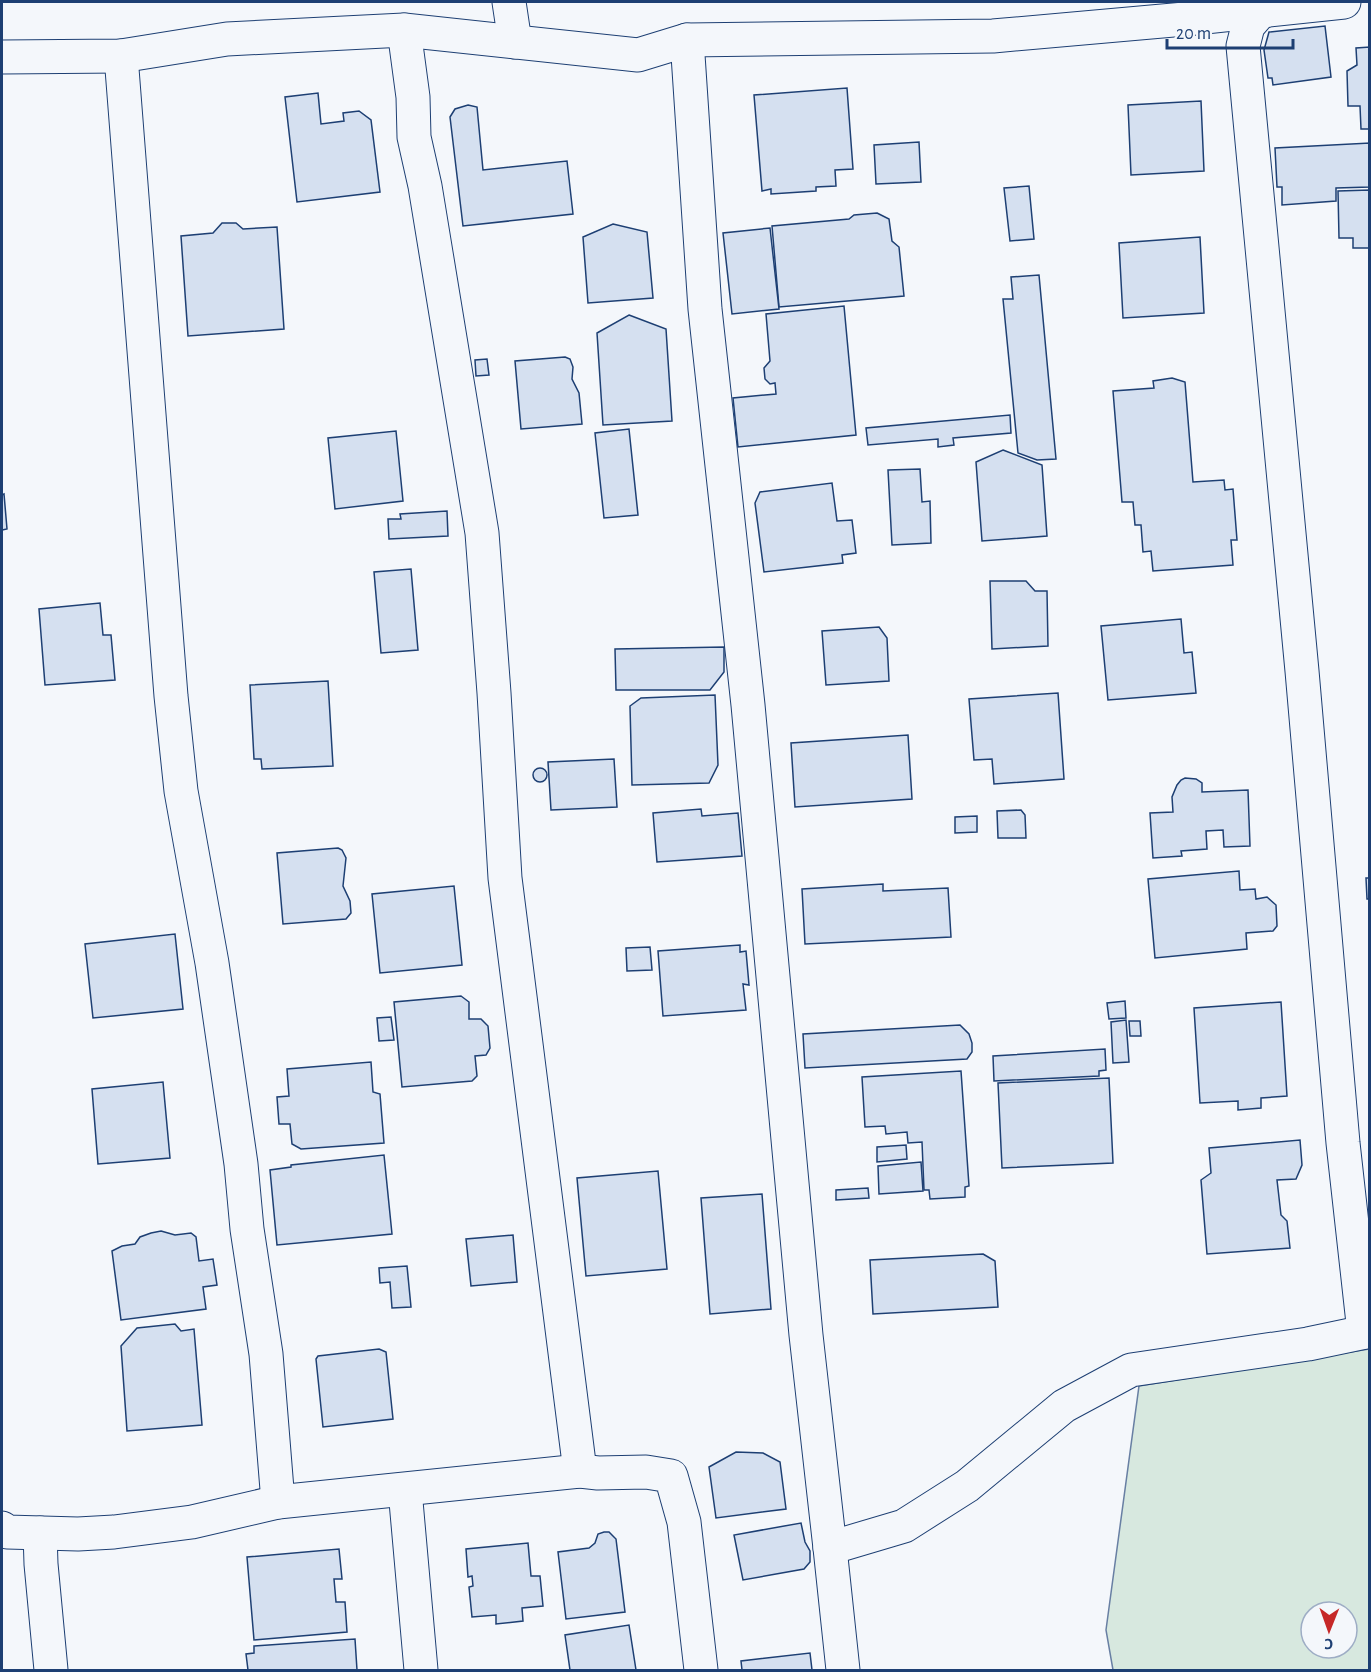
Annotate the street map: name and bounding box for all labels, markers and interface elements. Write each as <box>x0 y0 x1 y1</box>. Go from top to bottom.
scale bar <box>1167 12 1293 50</box>
text: 20 m <box>1176 25 1211 43</box>
north arrow <box>1299 1600 1359 1660</box>
text: С <box>1324 1636 1333 1652</box>

